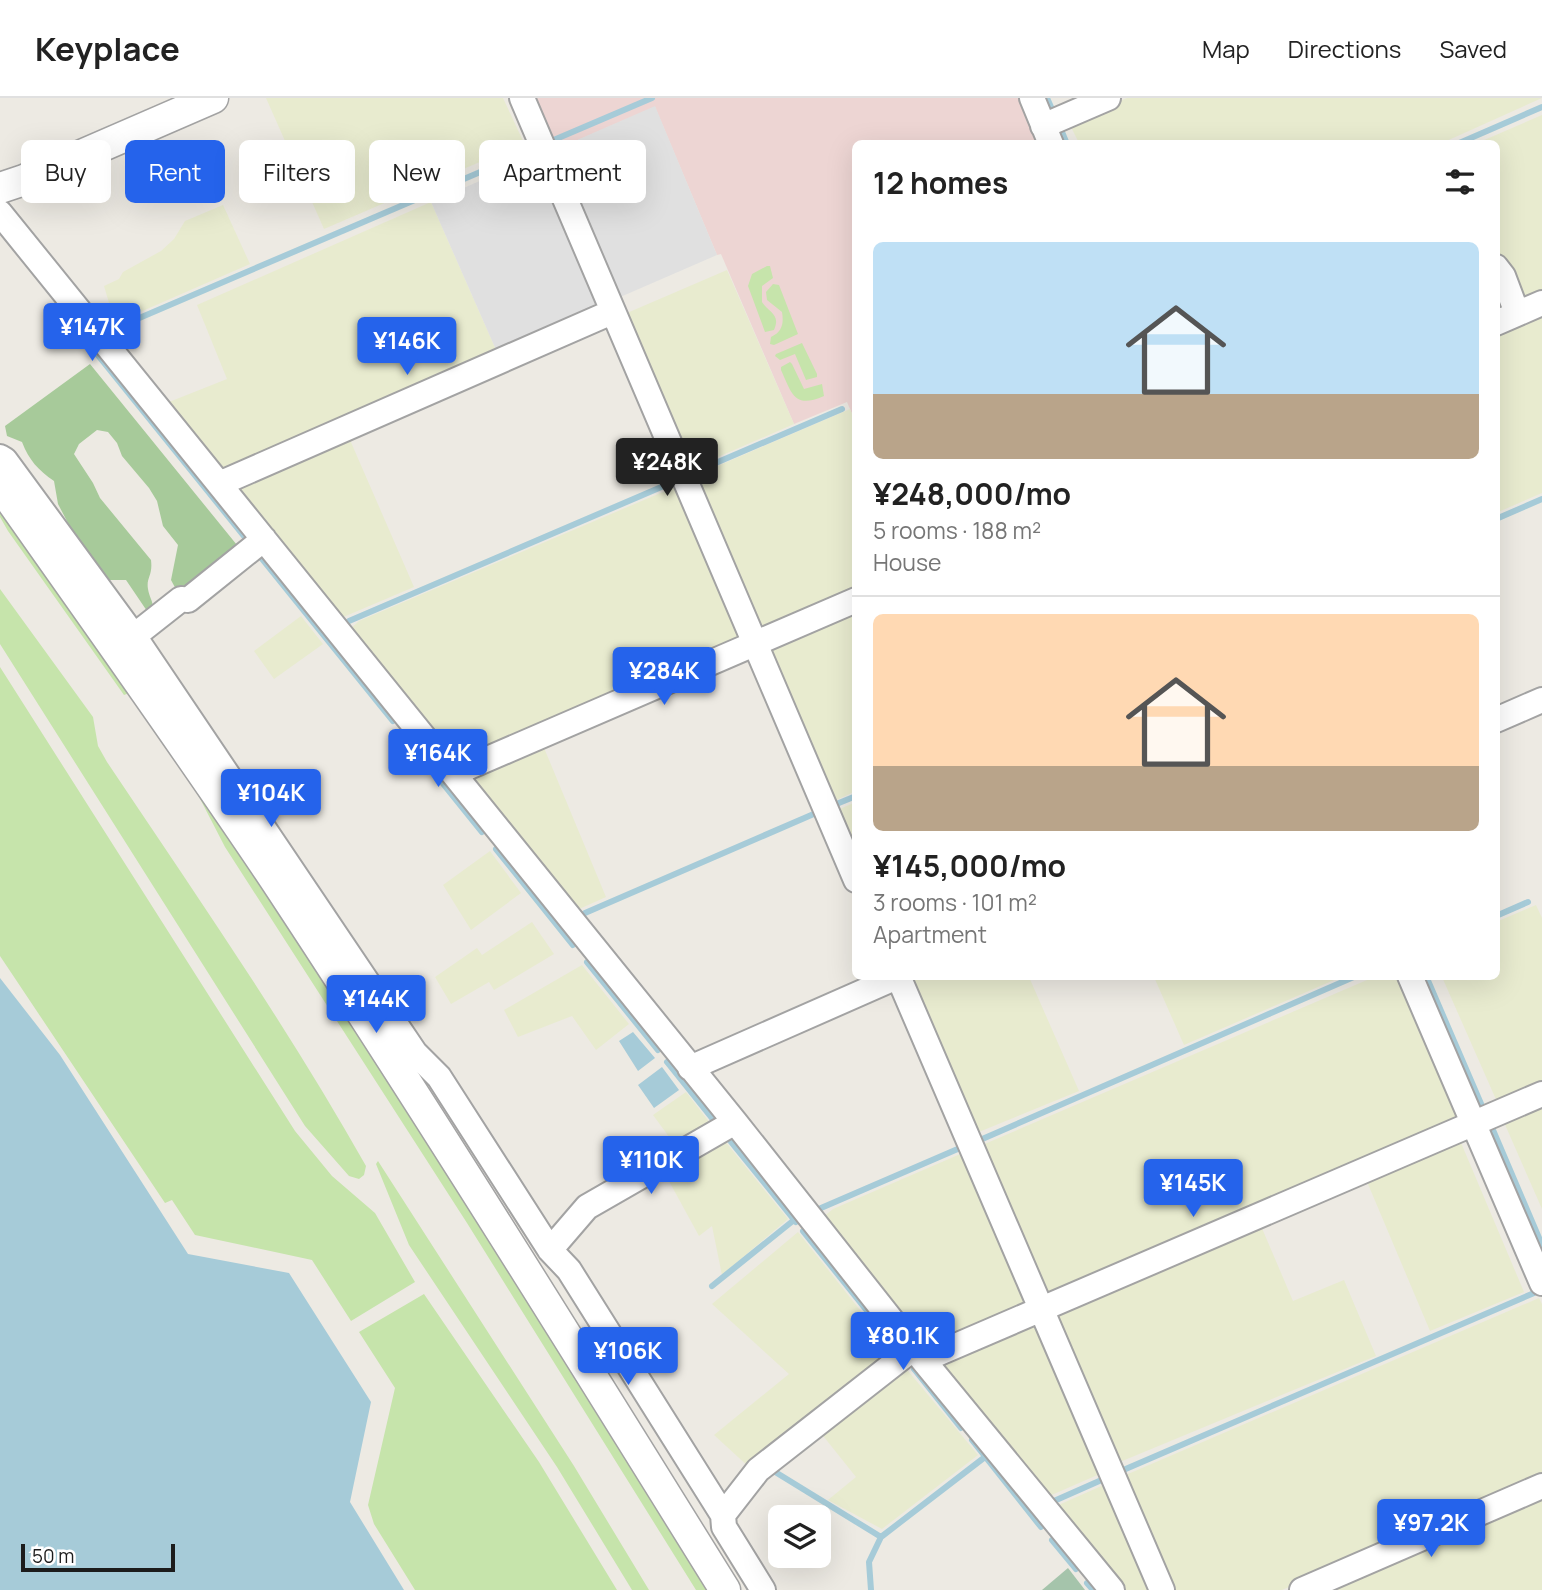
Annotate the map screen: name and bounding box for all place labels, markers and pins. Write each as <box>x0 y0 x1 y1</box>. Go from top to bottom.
pin: ¥147K <box>43 303 141 363</box>
pin: ¥146K <box>358 317 456 377</box>
pin: ¥248K <box>618 438 716 498</box>
pin: ¥284K <box>615 648 713 707</box>
pin: ¥164K <box>389 730 487 789</box>
pin: ¥104K <box>222 770 320 829</box>
pin: ¥144K <box>327 976 425 1035</box>
pin: ¥110K <box>602 1136 700 1196</box>
pin: ¥145K <box>1144 1160 1242 1219</box>
pin: ¥80.1K <box>846 1312 960 1372</box>
pin: ¥106K <box>579 1328 677 1387</box>
pin: ¥97.2K <box>1374 1500 1488 1559</box>

